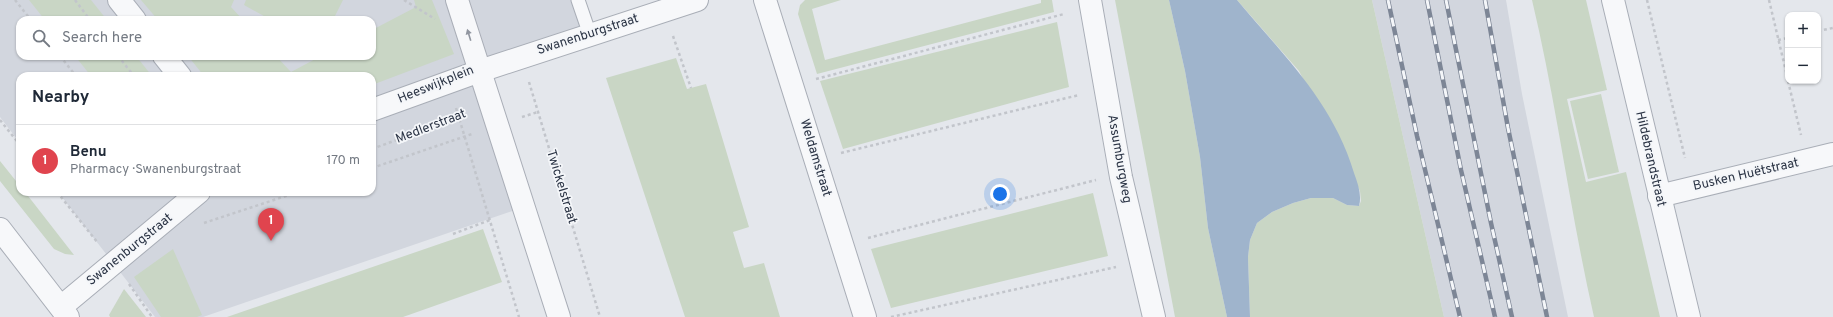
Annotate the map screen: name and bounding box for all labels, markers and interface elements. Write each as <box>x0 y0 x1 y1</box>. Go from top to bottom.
street label: Swanenburgstraat <box>535 11 641 59</box>
map controls <box>1785 12 1821 84</box>
button: + <box>1785 12 1821 48</box>
search box <box>16 16 376 60</box>
icon: search <box>30 27 52 49</box>
text: Search here <box>62 29 142 48</box>
one-way arrow <box>465 29 471 41</box>
button: − <box>1785 48 1821 84</box>
street label: Heeswijkplein <box>396 62 476 108</box>
text: Nearby <box>32 87 89 109</box>
street label: Medlerstraat <box>394 106 469 148</box>
street label: Hildebrandstraat <box>1631 110 1669 208</box>
street label: Assumburgweg <box>1103 113 1135 205</box>
street label: Weldamstraat <box>796 117 834 199</box>
text: Benu <box>70 143 107 162</box>
street label: Twickelstraat <box>542 148 580 226</box>
text: 1 <box>42 153 48 169</box>
text: 170 m <box>326 153 360 169</box>
street label: Busken Huëtstraat <box>1692 155 1800 195</box>
text: Pharmacy · Swanenburgstraat <box>70 162 241 178</box>
your location <box>990 184 1010 204</box>
pin: 1 <box>258 208 284 241</box>
street label: Swanenburgstraat <box>84 210 176 290</box>

